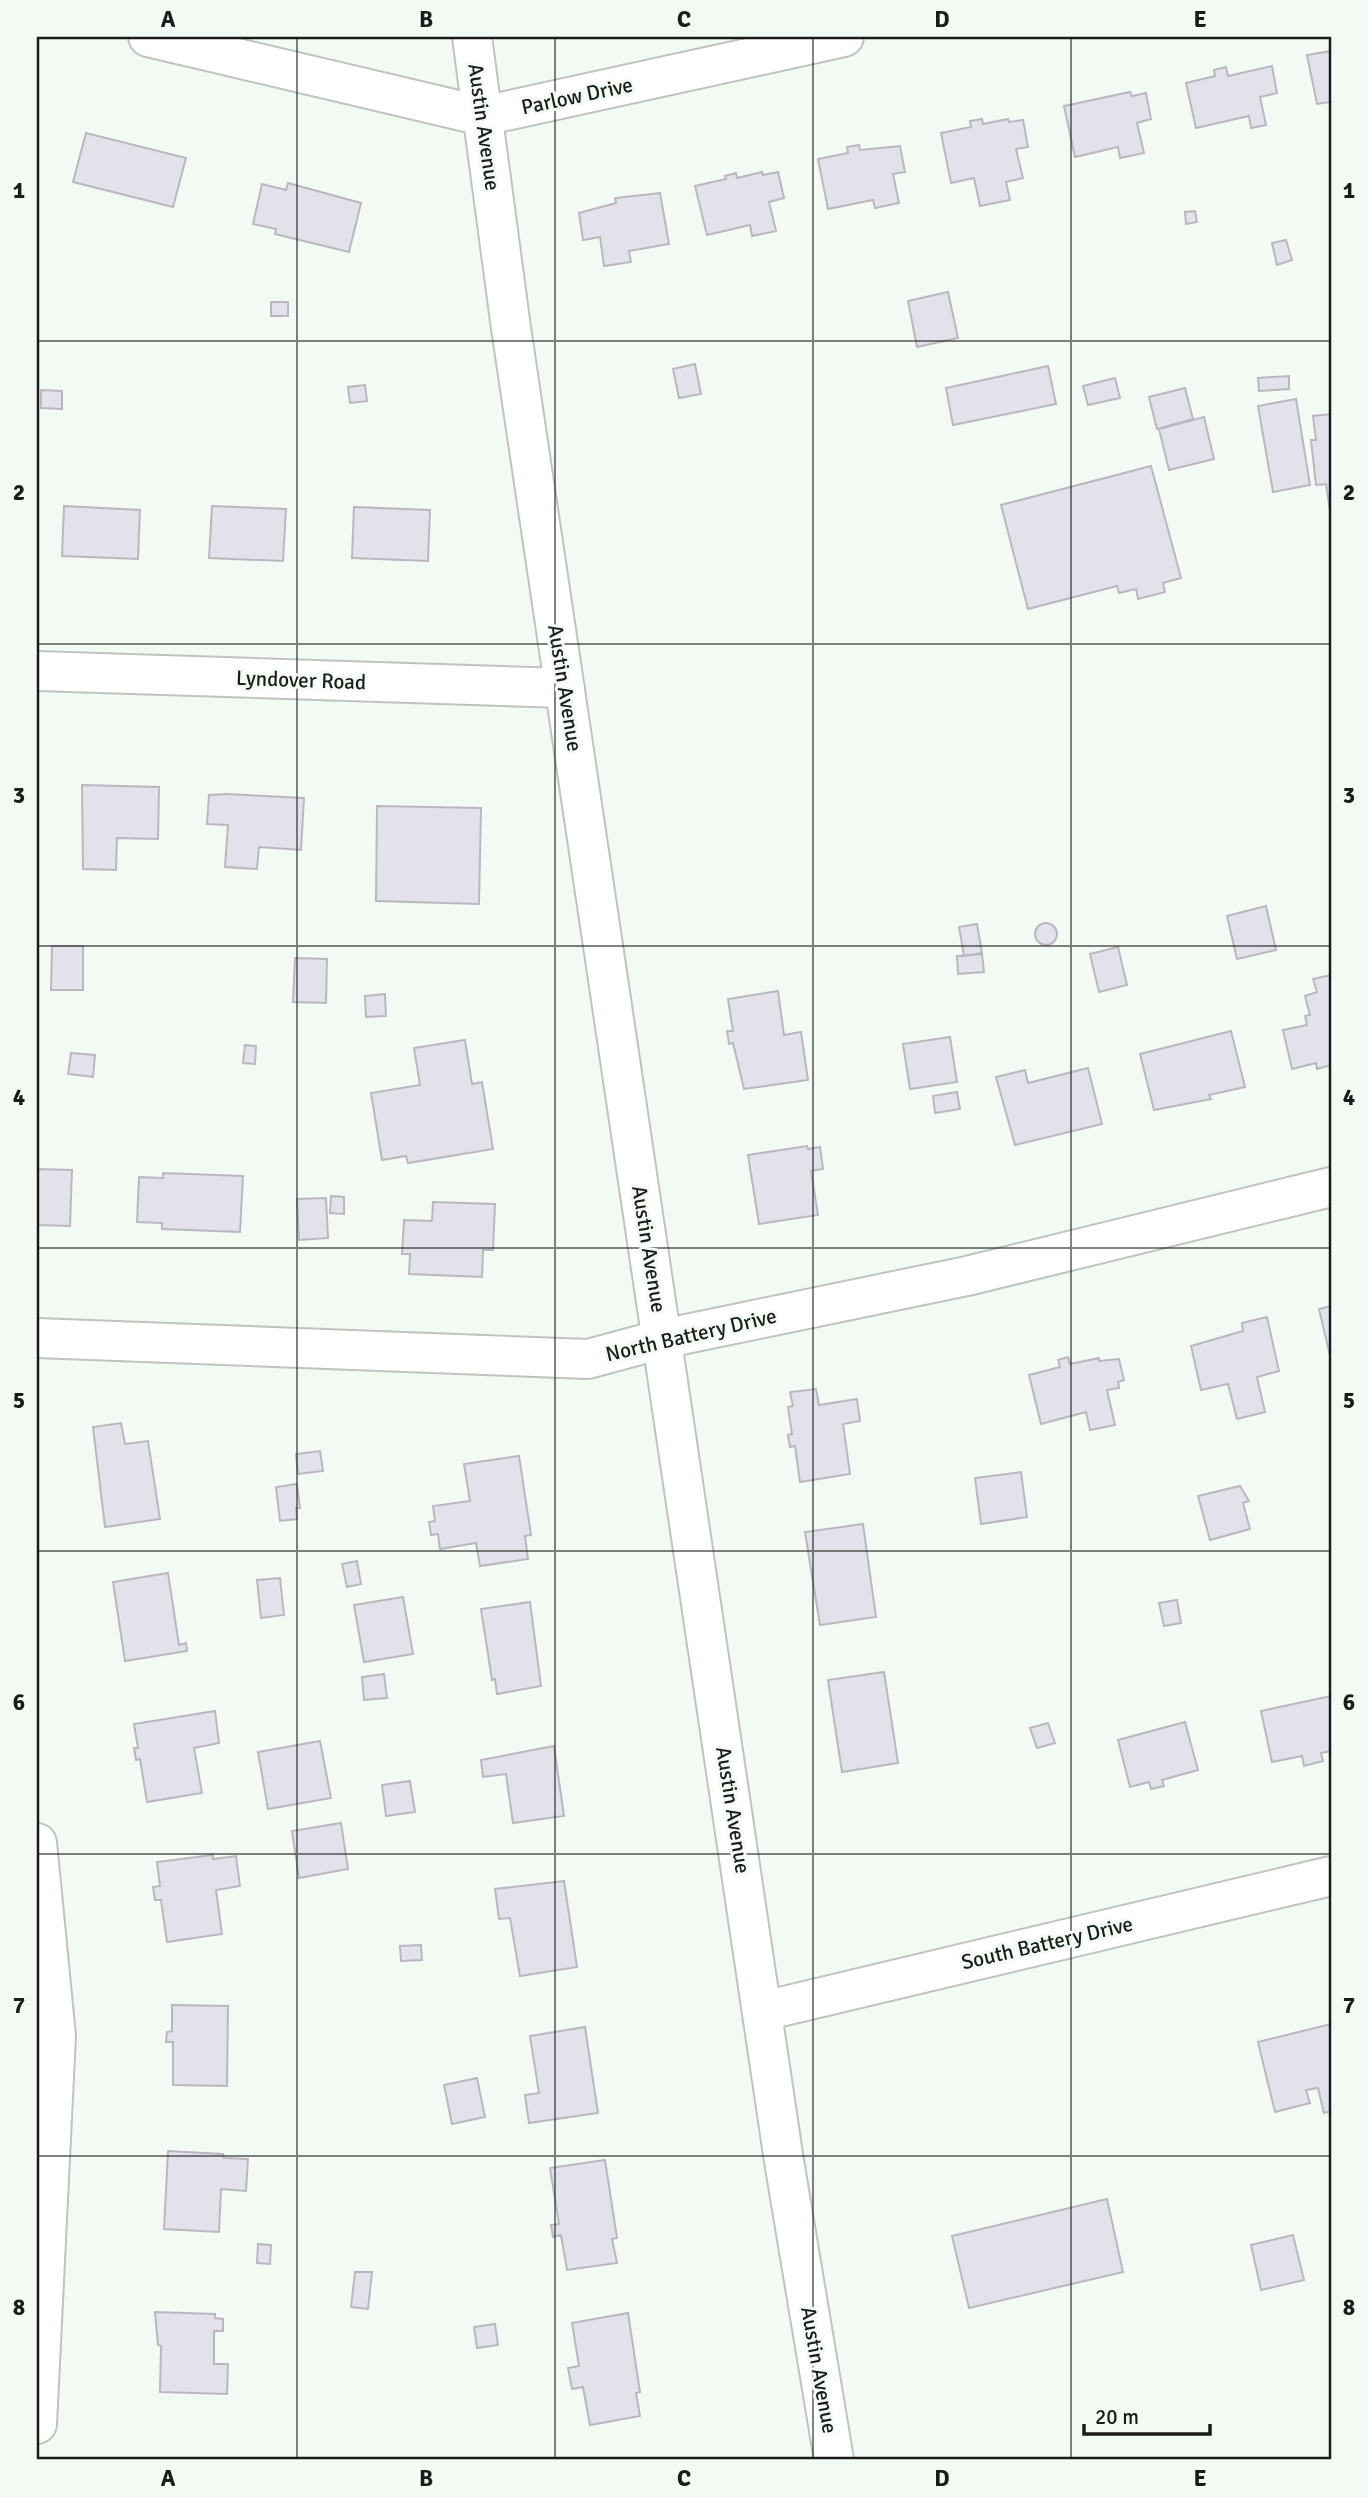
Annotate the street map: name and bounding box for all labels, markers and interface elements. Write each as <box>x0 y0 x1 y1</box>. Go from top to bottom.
text: A <box>161 5 176 34</box>
text: B <box>419 5 433 34</box>
text: C <box>677 5 691 34</box>
text: D <box>934 5 950 34</box>
text: E <box>1193 5 1207 34</box>
street label: Austin Avenue <box>462 62 506 192</box>
street label: Parlow Drive <box>519 72 635 120</box>
text: 1 <box>13 176 25 205</box>
text: 1 <box>1343 176 1355 205</box>
text: 2 <box>13 478 25 507</box>
text: 2 <box>1343 478 1355 507</box>
street label: Austin Avenue <box>542 623 588 753</box>
street label: Lyndover Road <box>236 665 366 695</box>
text: 3 <box>13 781 25 810</box>
text: 3 <box>1343 781 1355 810</box>
text: 4 <box>13 1083 25 1112</box>
text: 4 <box>1343 1083 1355 1112</box>
street label: Austin Avenue <box>626 1184 672 1314</box>
street label: North Battery Drive <box>603 1303 779 1367</box>
text: 5 <box>13 1386 25 1415</box>
text: 5 <box>1343 1386 1355 1415</box>
text: 6 <box>13 1688 25 1717</box>
text: 6 <box>1343 1688 1355 1717</box>
street label: Austin Avenue <box>710 1745 756 1875</box>
street label: South Battery Drive <box>959 1911 1135 1975</box>
text: 7 <box>13 1991 25 2020</box>
text: 7 <box>1343 1991 1355 2020</box>
text: 8 <box>13 2293 25 2322</box>
text: 8 <box>1343 2293 1355 2322</box>
street label: Austin Avenue <box>795 2305 843 2435</box>
scale bar <box>1084 2392 1210 2436</box>
text: 20 m <box>1095 2404 1139 2430</box>
text: A <box>161 2464 176 2493</box>
text: B <box>419 2464 433 2493</box>
text: C <box>677 2464 691 2493</box>
text: D <box>934 2464 950 2493</box>
text: E <box>1193 2464 1207 2493</box>

